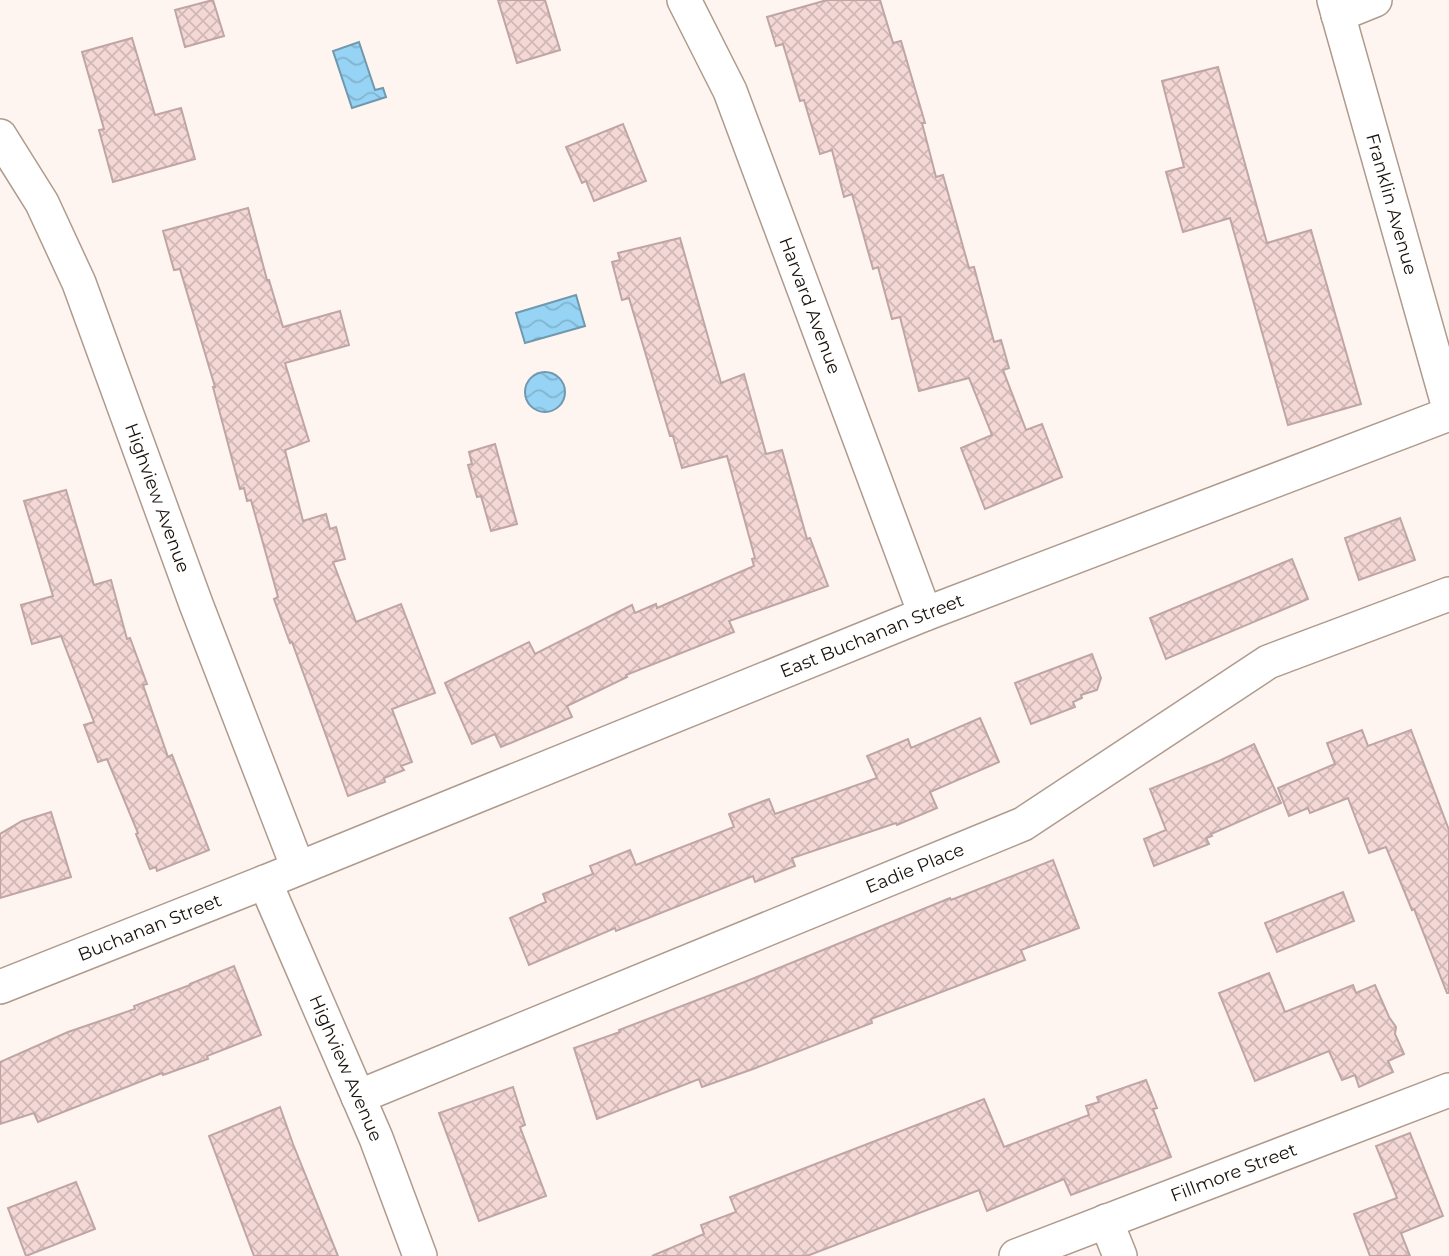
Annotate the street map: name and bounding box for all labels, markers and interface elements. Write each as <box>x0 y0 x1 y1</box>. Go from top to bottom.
street label: Franklin Avenue <box>1361 131 1422 277</box>
street label: Harvard Avenue <box>774 234 846 377</box>
street label: Highview Avenue <box>120 420 195 576</box>
street label: East Buchanan Street <box>777 589 967 683</box>
street label: Eadie Place <box>862 838 968 898</box>
street label: Buchanan Street <box>75 889 225 966</box>
street label: Highview Avenue <box>304 992 387 1145</box>
street label: Fillmore Street <box>1167 1138 1300 1207</box>

